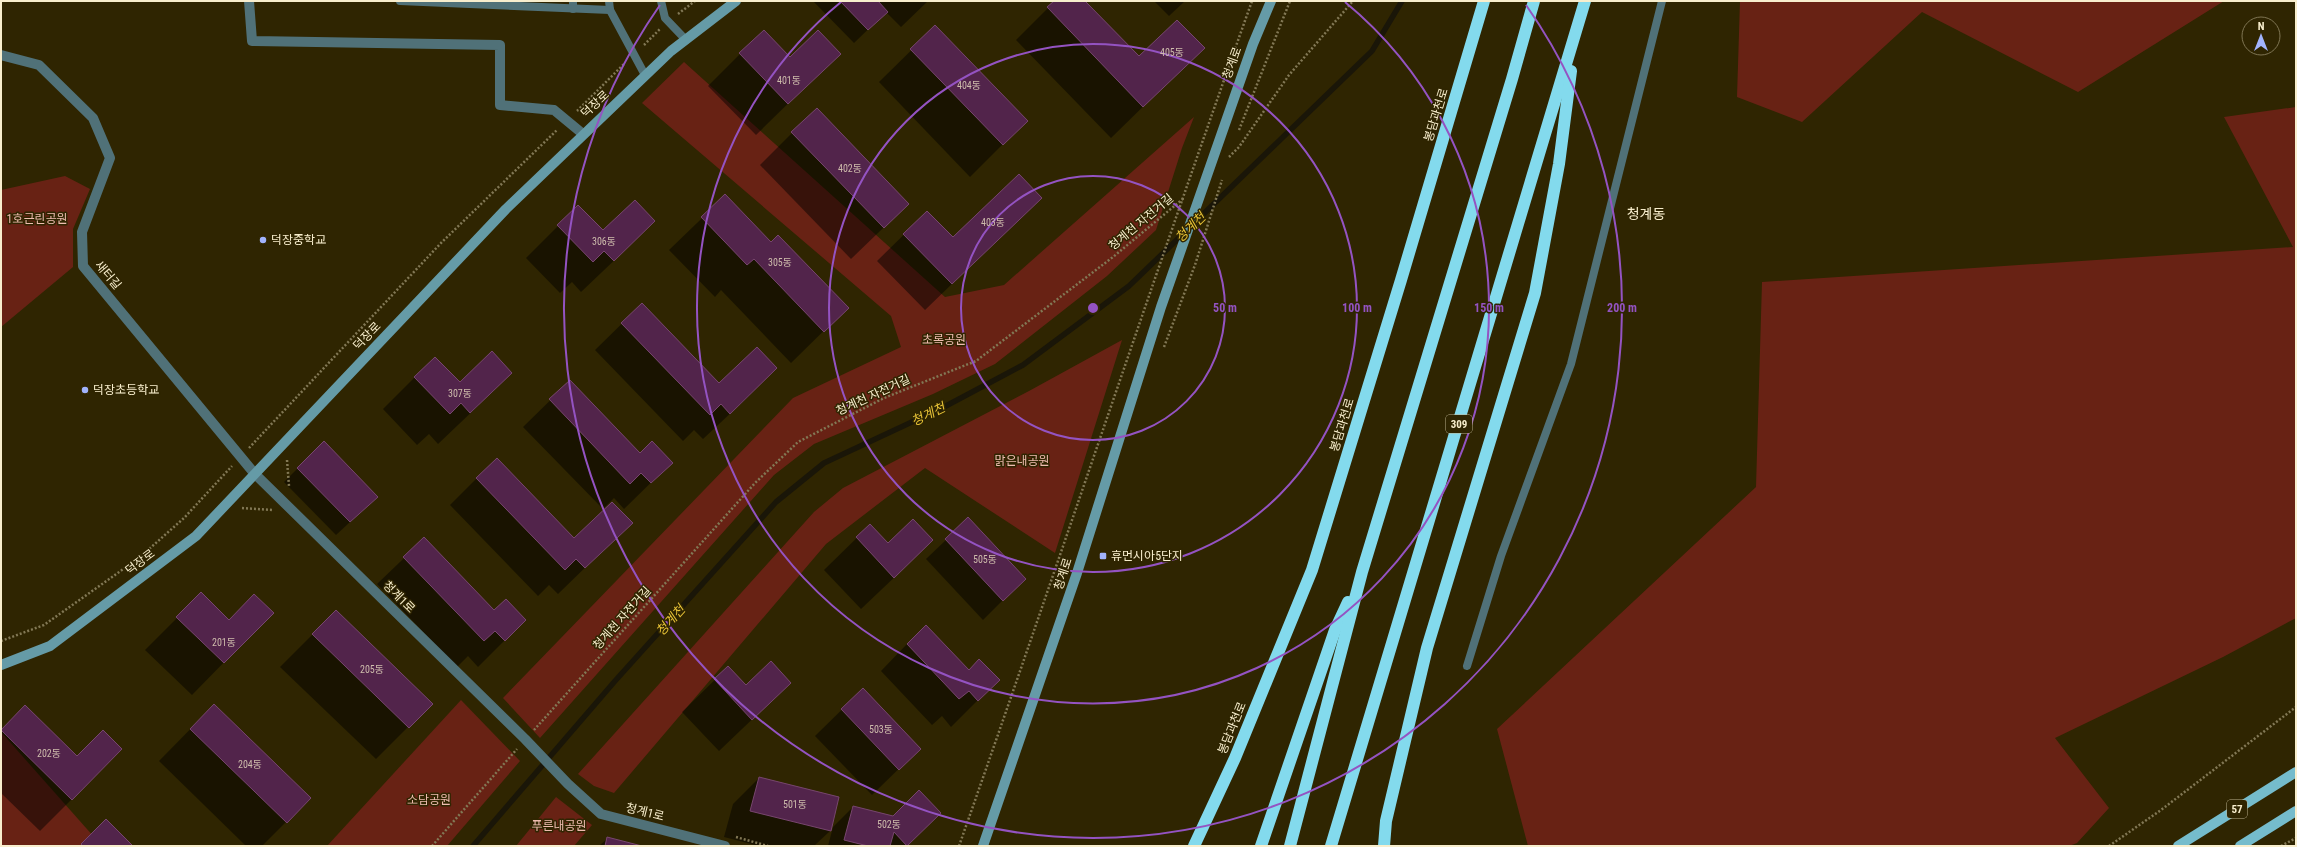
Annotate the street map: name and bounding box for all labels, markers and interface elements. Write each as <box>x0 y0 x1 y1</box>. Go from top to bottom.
north arrow <box>2241 16 2281 56</box>
text: N <box>2258 20 2265 33</box>
street label: 청계로 <box>1220 45 1244 81</box>
house number: 405동 <box>1160 47 1184 58</box>
house number: 401동 <box>777 75 801 86</box>
house number: 404동 <box>957 80 981 91</box>
street label: 봉담과천로 <box>1421 87 1451 143</box>
street label: 덕장로 <box>578 88 612 120</box>
house number: 402동 <box>838 163 862 174</box>
street label: 청계천 자전거길 <box>1106 191 1176 253</box>
district label: 청계동 <box>1627 206 1665 222</box>
water label: 청계천 <box>1172 209 1209 245</box>
park label: 1호근린공원 <box>6 212 68 226</box>
house number: 403동 <box>981 217 1005 228</box>
place label: 덕장중학교 <box>271 233 326 247</box>
marker: 덕장중학교 <box>258 235 268 245</box>
house number: 306동 <box>592 236 616 247</box>
house number: 305동 <box>768 257 792 268</box>
street label: 새터길 <box>92 258 124 292</box>
centre of rings <box>1086 301 1100 315</box>
text: 50 m <box>1213 301 1237 315</box>
text: 100 m <box>1342 301 1372 315</box>
text: 150 m <box>1474 301 1504 315</box>
text: 200 m <box>1607 301 1637 315</box>
street label: 덕장로 <box>350 319 384 353</box>
park label: 초록공원 <box>922 333 966 347</box>
street label: 청계천 자전거길 <box>834 372 912 418</box>
place label: 덕장초등학교 <box>93 383 159 397</box>
marker: 덕장초등학교 <box>80 385 90 395</box>
house number: 307동 <box>448 388 472 399</box>
street label: 봉담과천로 <box>1327 397 1357 453</box>
water label: 청계천 <box>909 399 949 429</box>
road number: 309 <box>1446 415 1472 433</box>
park label: 맑은내공원 <box>994 454 1050 468</box>
street label: 덕장로 <box>123 546 157 578</box>
place label: 휴먼시아5단지 <box>1111 549 1183 563</box>
marker: 휴먼시아5단지 <box>1098 551 1108 561</box>
house number: 505동 <box>973 554 997 565</box>
street label: 청계로 <box>1051 556 1075 592</box>
street label: 청계1로 <box>380 578 418 616</box>
street label: 청계천 자전거길 <box>590 584 654 652</box>
water label: 청계천 <box>653 601 689 639</box>
house number: 201동 <box>212 637 236 648</box>
house number: 205동 <box>360 664 384 675</box>
street label: 봉담과천로 <box>1215 700 1249 756</box>
house number: 503동 <box>869 724 893 735</box>
house number: 202동 <box>37 748 61 759</box>
house number: 204동 <box>238 759 262 770</box>
park label: 소담공원 <box>407 793 451 807</box>
house number: 501동 <box>783 799 807 810</box>
street label: 청계1로 <box>624 800 666 824</box>
road number: 57 <box>2227 800 2247 818</box>
park label: 푸른내공원 <box>531 819 587 833</box>
house number: 502동 <box>877 819 901 830</box>

